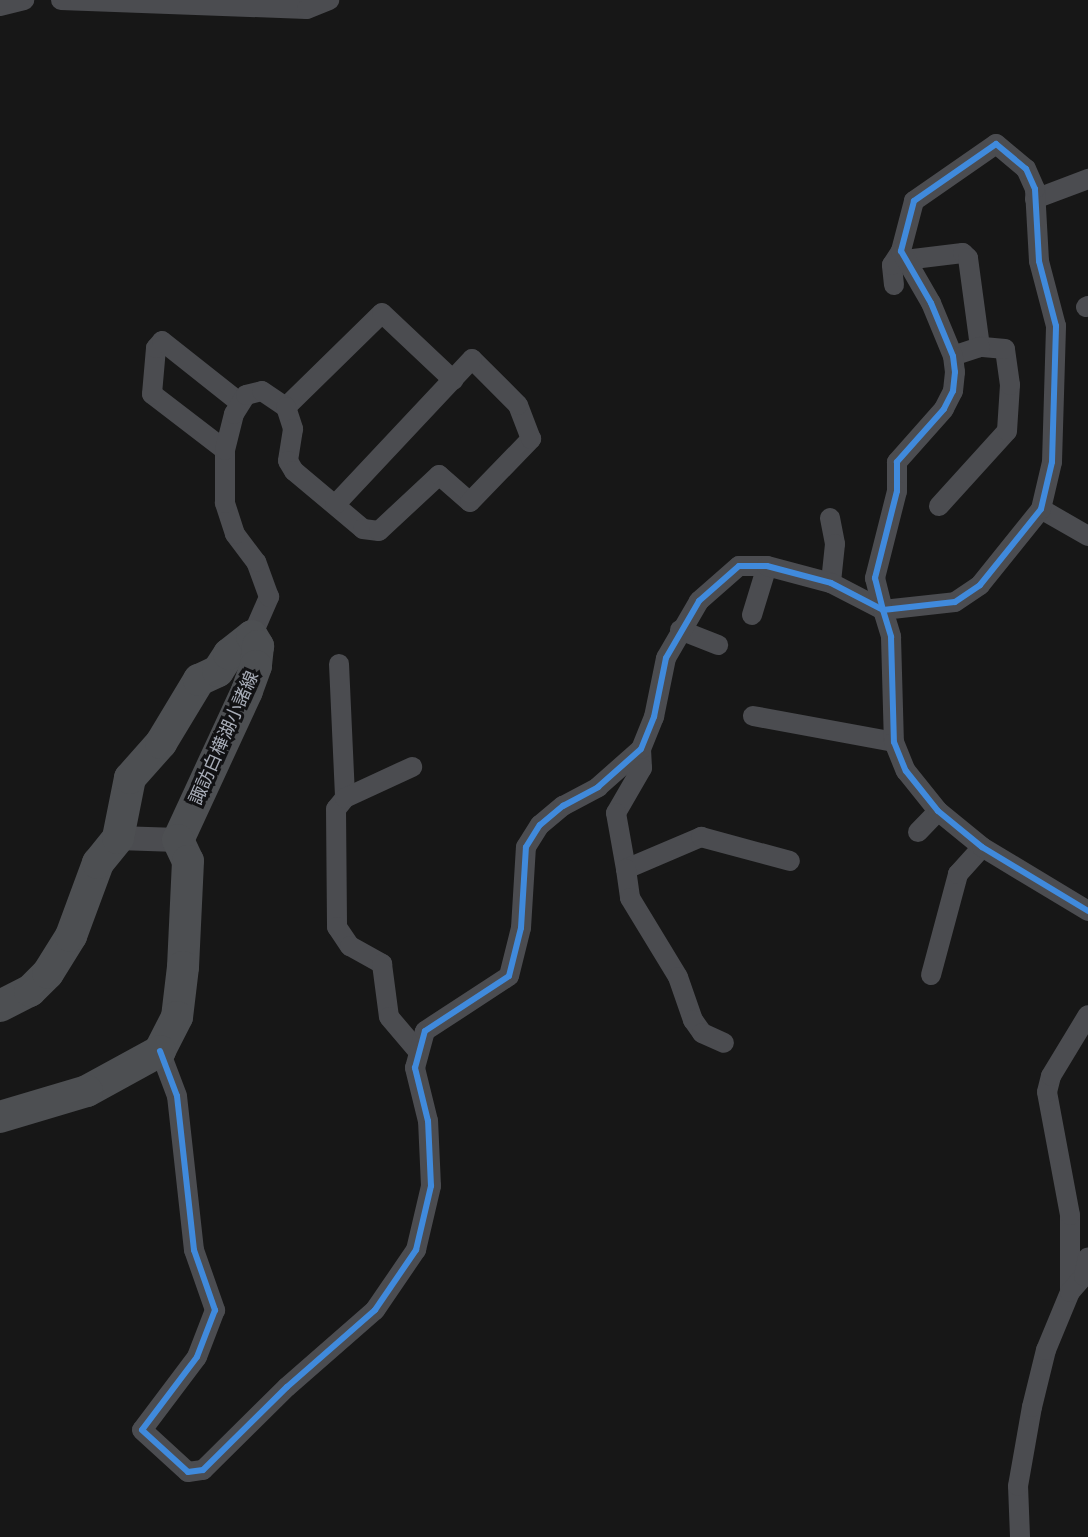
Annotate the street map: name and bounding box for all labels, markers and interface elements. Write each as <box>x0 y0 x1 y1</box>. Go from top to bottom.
street label: 諏訪白樺湖小諸線 <box>185 668 263 808</box>

